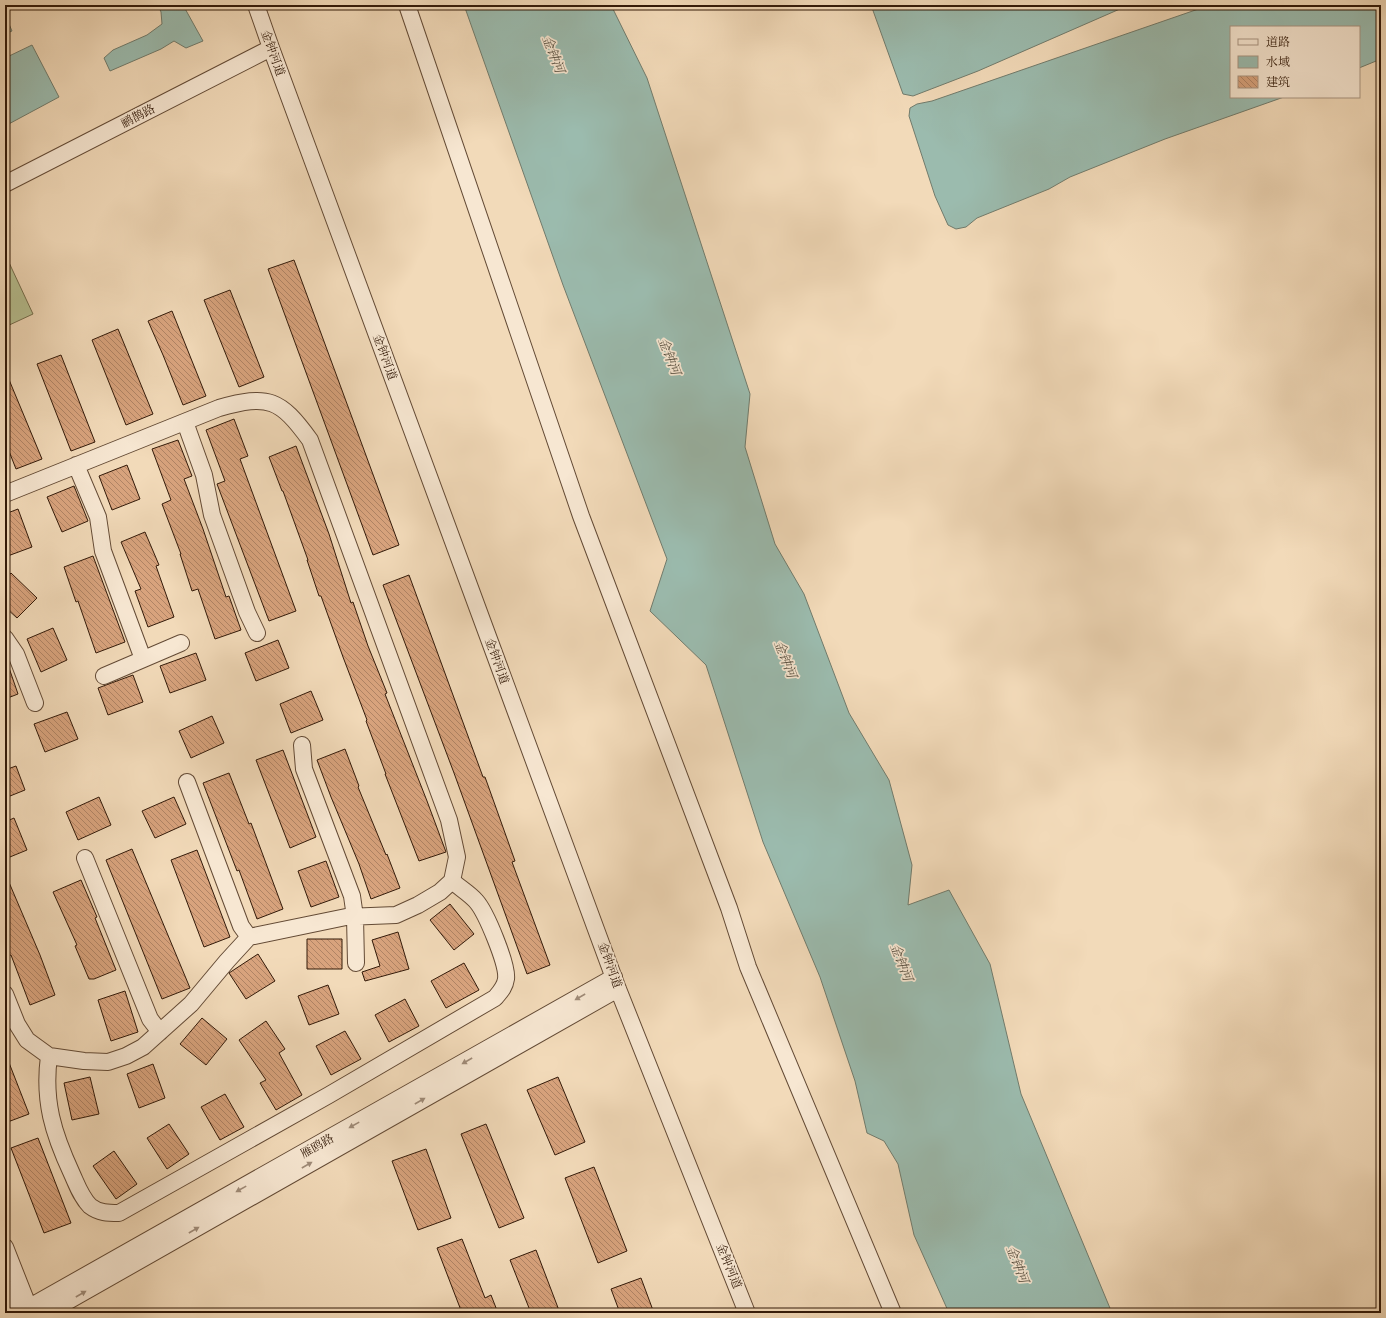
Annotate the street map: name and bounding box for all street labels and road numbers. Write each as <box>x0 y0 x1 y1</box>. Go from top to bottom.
street label: 金钟河道 <box>258 28 288 78</box>
street label: 鹂鹊路 <box>119 102 157 130</box>
street label: 金钟河道 <box>370 332 400 382</box>
street label: 金钟河道 <box>482 636 512 686</box>
street label: 金钟河道 <box>595 940 625 990</box>
street label: 雁鸥路 <box>298 1131 336 1161</box>
street label: 金钟河道 <box>714 1241 744 1291</box>

